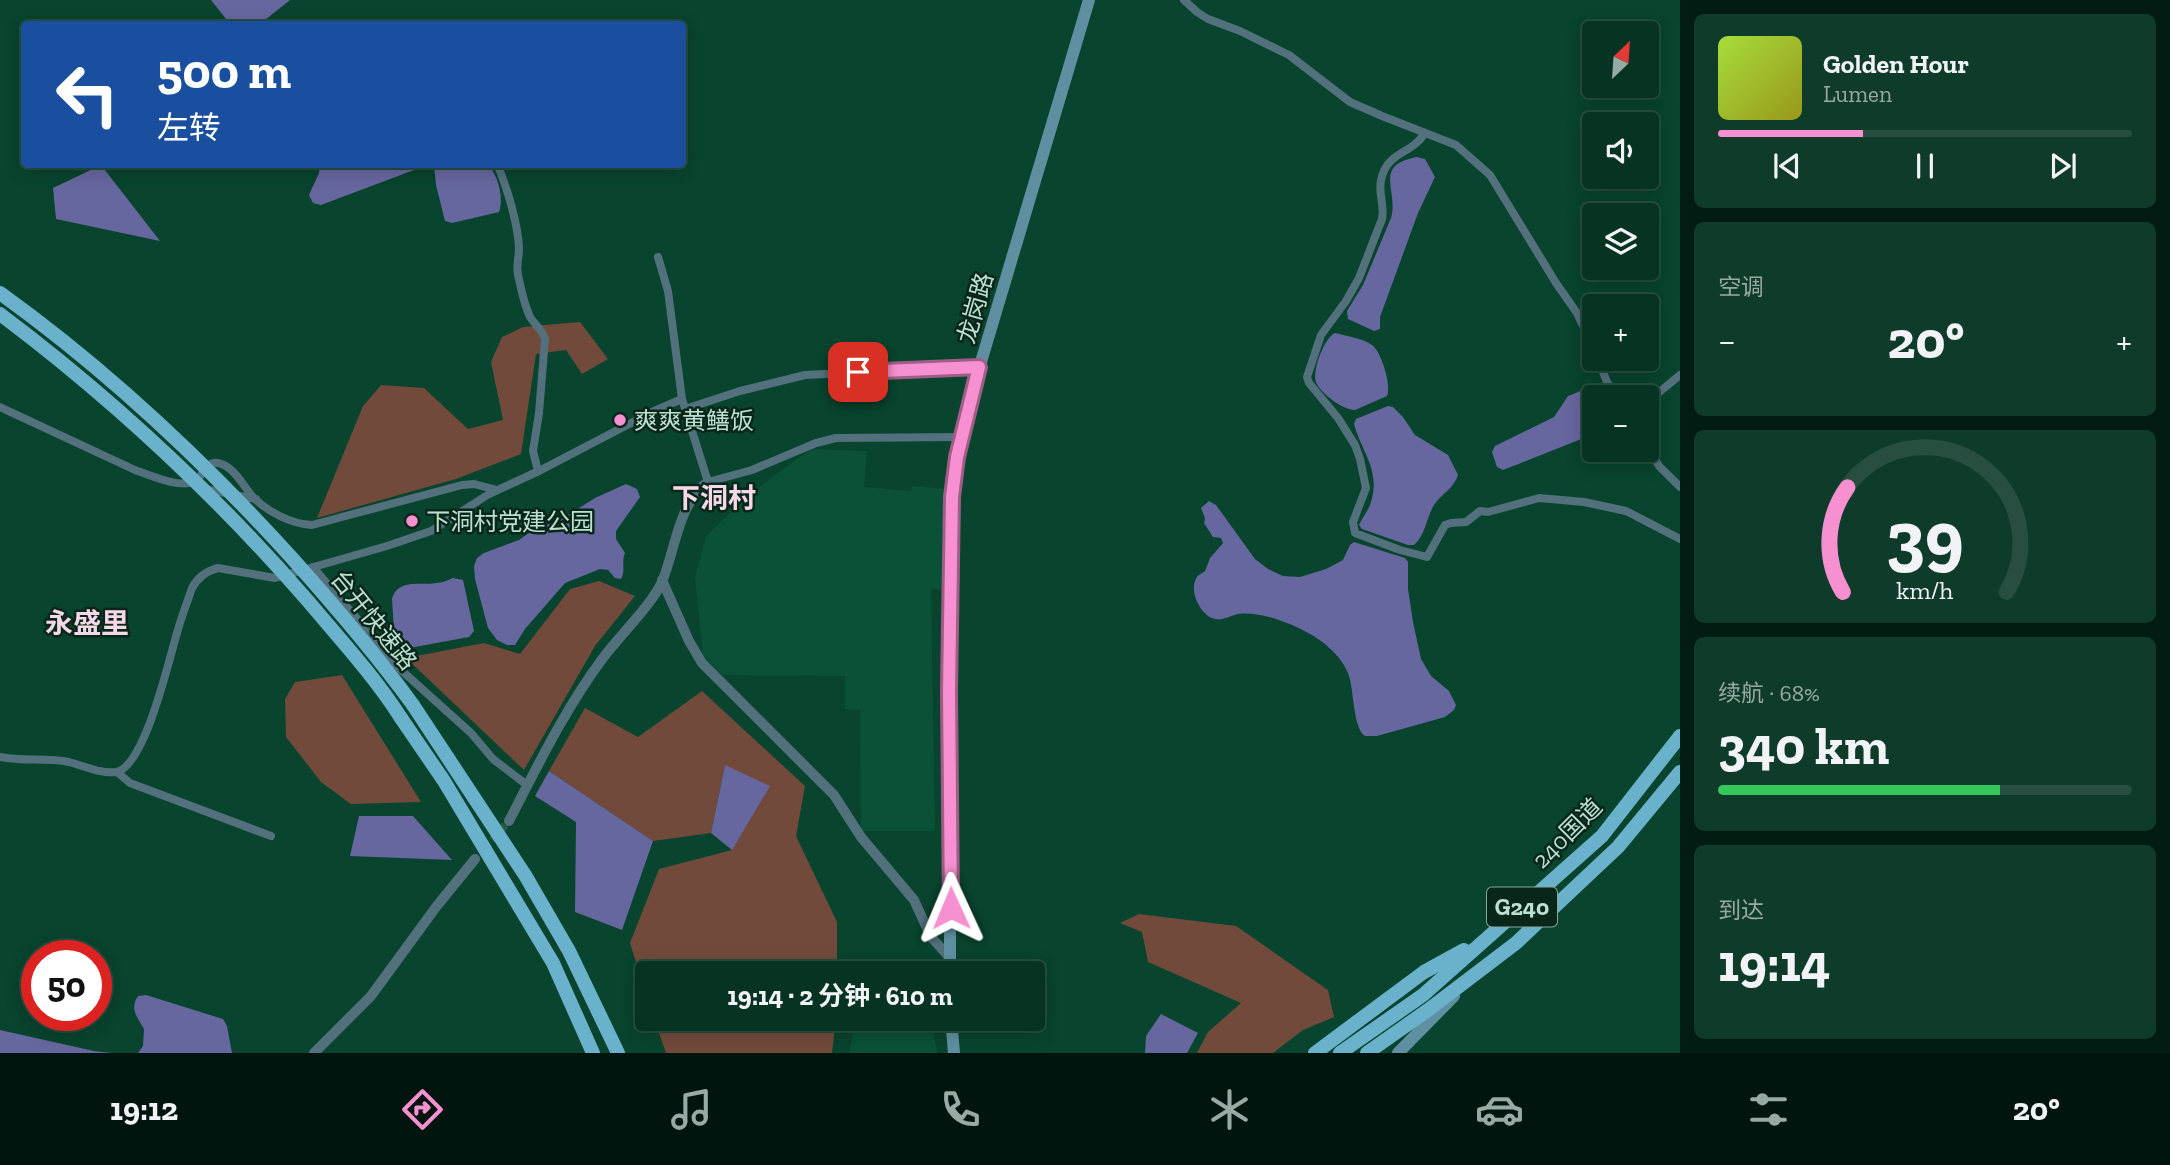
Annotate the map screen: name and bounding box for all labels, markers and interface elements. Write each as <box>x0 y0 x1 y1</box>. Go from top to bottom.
north arrow <box>1582 21 1659 98</box>
map controls <box>1582 21 1659 462</box>
text: 500 m <box>157 42 291 101</box>
text: Golden Hour <box>1823 48 1969 80</box>
icon: left <box>42 49 133 140</box>
text: Lumen <box>1823 80 1892 108</box>
text: 左转 <box>157 109 221 147</box>
button: sound <box>1582 112 1659 189</box>
icon: previous <box>1768 147 1806 185</box>
icon: pause <box>1906 147 1944 185</box>
icon: next <box>2044 147 2082 185</box>
button: layers <box>1582 203 1659 280</box>
street label: 龙岗路 <box>951 269 999 347</box>
text: 空调 <box>1718 273 1764 301</box>
button: + <box>1582 294 1659 371</box>
text: 20° <box>1888 309 1964 371</box>
text: − <box>1718 318 1736 364</box>
text: + <box>2116 318 2132 364</box>
pin <box>828 342 888 402</box>
icon: arrive <box>839 353 877 391</box>
button: − <box>1582 385 1659 462</box>
place label: 爽爽黄鳝饭 <box>634 406 754 435</box>
marker: 爽爽黄鳝饭 <box>612 412 628 428</box>
district label: 下洞村 <box>672 482 756 515</box>
text: 39 <box>1886 494 1964 582</box>
place label: 下洞村党建公园 <box>426 507 594 536</box>
marker: 下洞村党建公园 <box>404 513 420 529</box>
street label: 台开快速路 <box>325 564 423 676</box>
text: km/h <box>1896 575 1954 605</box>
district label: 永盛里 <box>45 607 129 640</box>
text: 续航 · 68% <box>1718 679 1820 707</box>
text: 340 km <box>1718 715 1889 777</box>
street label: 240国道 <box>1526 792 1608 874</box>
position arrow <box>914 871 988 945</box>
road number: G240 <box>1487 888 1557 926</box>
text: 到达 <box>1718 896 1764 924</box>
text: 19:14 <box>1718 932 1830 994</box>
speed limit sign: 50 <box>21 940 112 1031</box>
text: 19:14 · 2 分钟 · 610 m <box>727 980 953 1012</box>
icon: directions <box>398 1085 447 1134</box>
icon: music <box>667 1085 716 1134</box>
icon: phone <box>936 1085 985 1134</box>
icon: climate <box>1205 1085 1254 1134</box>
icon: car <box>1475 1085 1524 1134</box>
icon: filters <box>1744 1085 1793 1134</box>
text: 19:12 <box>110 1090 178 1128</box>
text: 20° <box>2013 1090 2060 1128</box>

